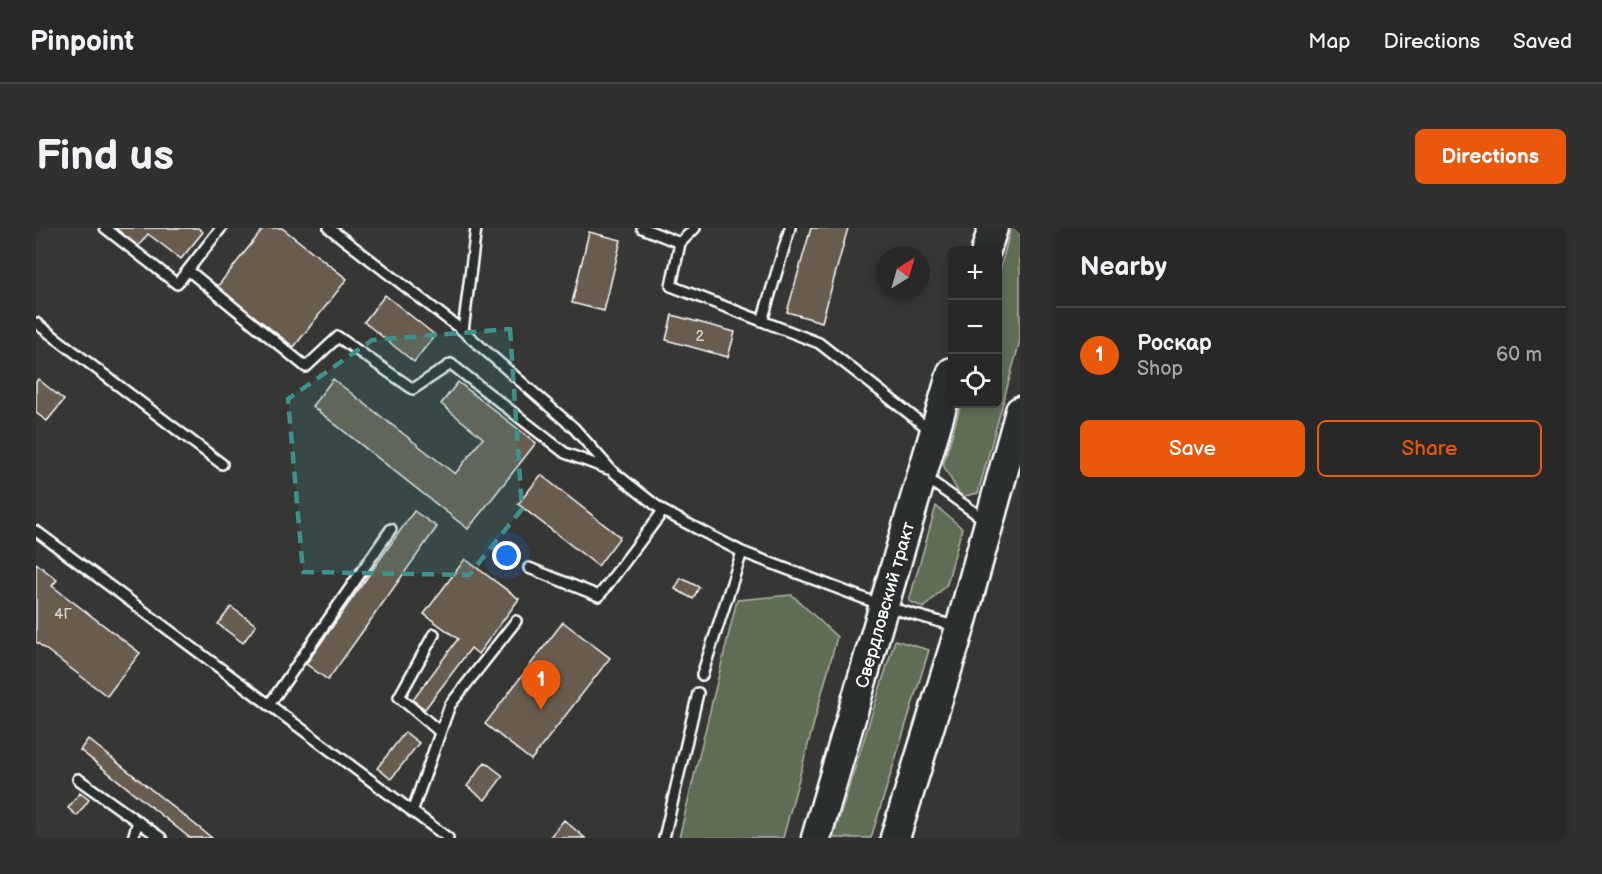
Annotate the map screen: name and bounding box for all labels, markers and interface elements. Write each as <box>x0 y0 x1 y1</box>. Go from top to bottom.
text: Pinpoint <box>30 25 134 58</box>
text: Map <box>1308 29 1351 54</box>
text: Directions <box>1384 29 1480 54</box>
text: Saved <box>1513 29 1572 54</box>
button: Directions <box>1415 129 1566 184</box>
text: Find us <box>36 131 174 182</box>
north arrow <box>876 246 930 300</box>
map controls <box>948 246 1002 408</box>
button: + <box>948 246 1002 300</box>
text: Nearby <box>1080 252 1167 283</box>
button: − <box>948 300 1002 354</box>
house number: 2 <box>696 327 705 346</box>
text: Роскар <box>1137 330 1212 357</box>
text: 1 <box>1095 343 1104 367</box>
text: 60 m <box>1496 343 1542 367</box>
button: locate <box>948 354 1002 408</box>
text: Shop <box>1137 357 1183 381</box>
button: Save <box>1080 420 1305 477</box>
button: Share <box>1317 420 1542 477</box>
street label: Свердловский тракт <box>852 519 919 691</box>
your location <box>492 541 521 570</box>
house number: 4Г <box>54 605 72 624</box>
pin: 1 <box>522 660 560 710</box>

